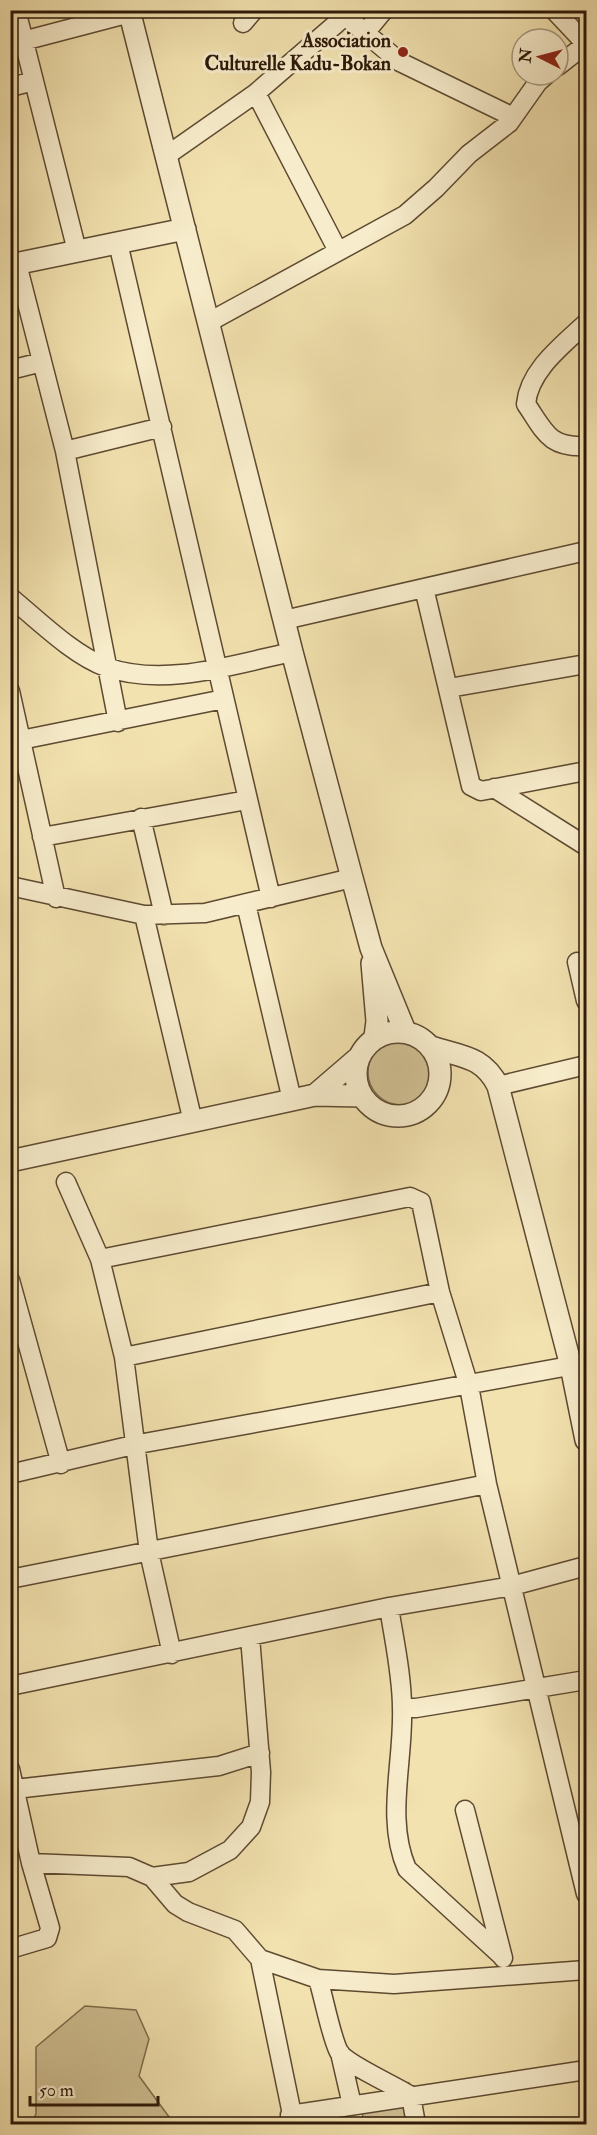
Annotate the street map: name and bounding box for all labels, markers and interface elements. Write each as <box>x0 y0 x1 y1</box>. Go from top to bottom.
north arrow <box>510 27 570 87</box>
place label: Association Culturelle Kadu-Bokan <box>204 28 392 76</box>
marker: Association Culturelle Kadu-Bokan <box>396 45 410 59</box>
text: N <box>515 47 537 65</box>
scale bar <box>30 2069 158 2107</box>
text: 50 m <box>39 2079 74 2102</box>

